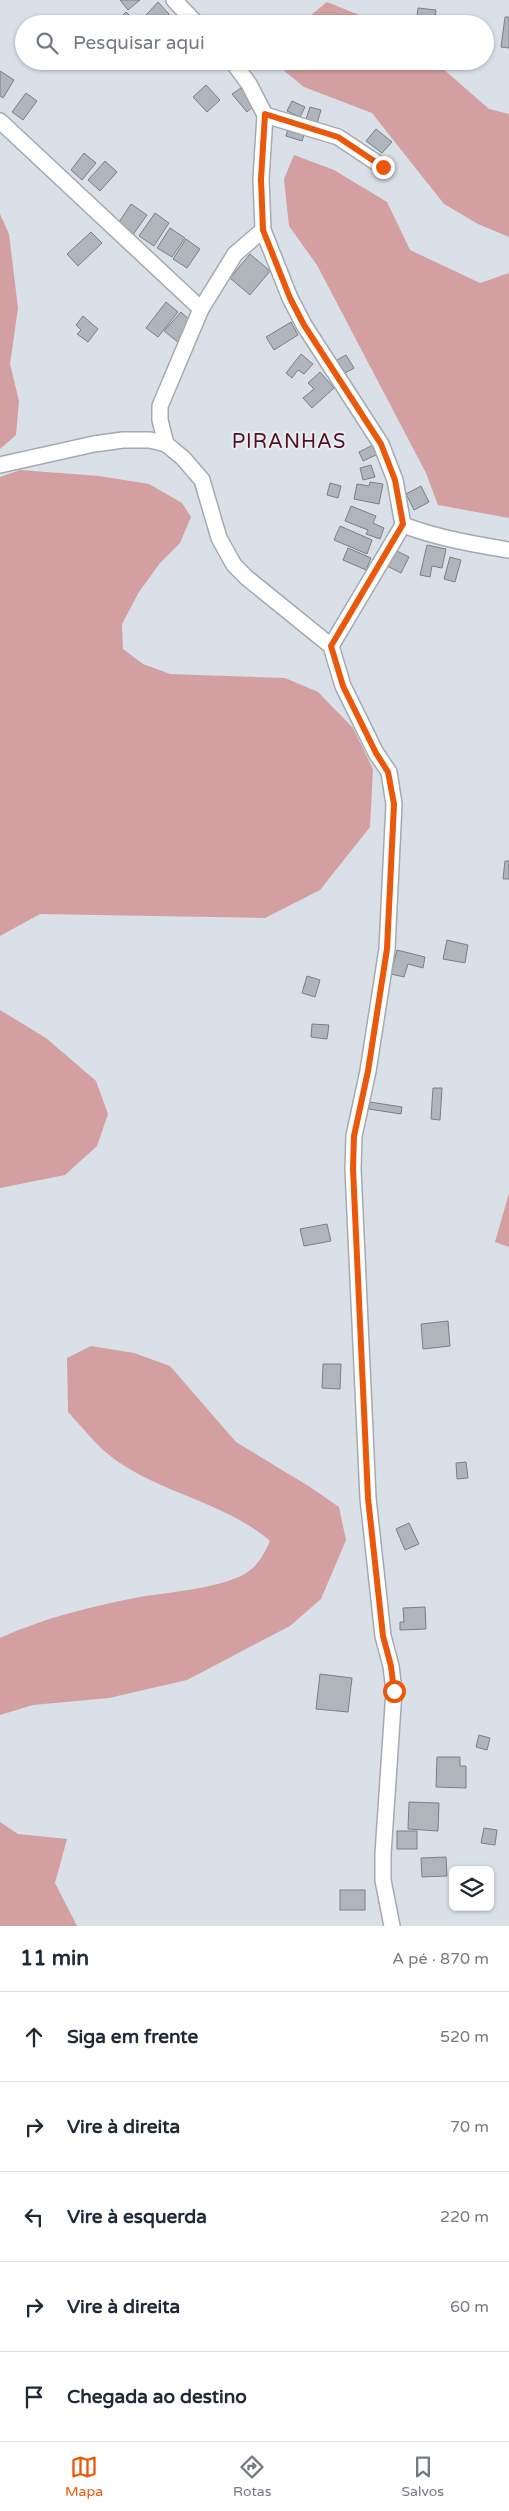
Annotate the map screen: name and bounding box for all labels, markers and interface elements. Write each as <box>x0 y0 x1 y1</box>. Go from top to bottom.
search box <box>15 15 494 70</box>
icon: search <box>33 29 61 57</box>
text: Pesquisar aqui <box>73 32 205 54</box>
route end <box>372 156 395 179</box>
district label: PIRANHAS <box>232 430 346 454</box>
route start <box>383 1680 406 1703</box>
map controls <box>449 1866 494 1911</box>
button: layers <box>449 1866 494 1911</box>
text: 11 min <box>20 1946 89 1971</box>
text: A pé · 870 m <box>392 1949 489 1969</box>
icon: ahead <box>20 2023 48 2051</box>
text: Siga em frente <box>67 2026 198 2048</box>
text: 520 m <box>440 2027 489 2047</box>
icon: right <box>20 2113 48 2141</box>
text: Vire à direita <box>67 2116 180 2138</box>
text: 70 m <box>450 2117 489 2137</box>
icon: left <box>20 2203 48 2231</box>
text: Vire à esquerda <box>67 2206 207 2228</box>
text: 220 m <box>440 2207 489 2227</box>
icon: right <box>20 2293 48 2321</box>
text: Vire à direita <box>67 2296 180 2318</box>
text: 60 m <box>450 2297 489 2317</box>
icon: arrive <box>20 2383 48 2411</box>
text: Chegada ao destino <box>67 2386 247 2408</box>
tab: Mapa <box>65 2453 103 2500</box>
tab: Rotas <box>233 2453 271 2500</box>
tab: Salvos <box>401 2453 444 2500</box>

